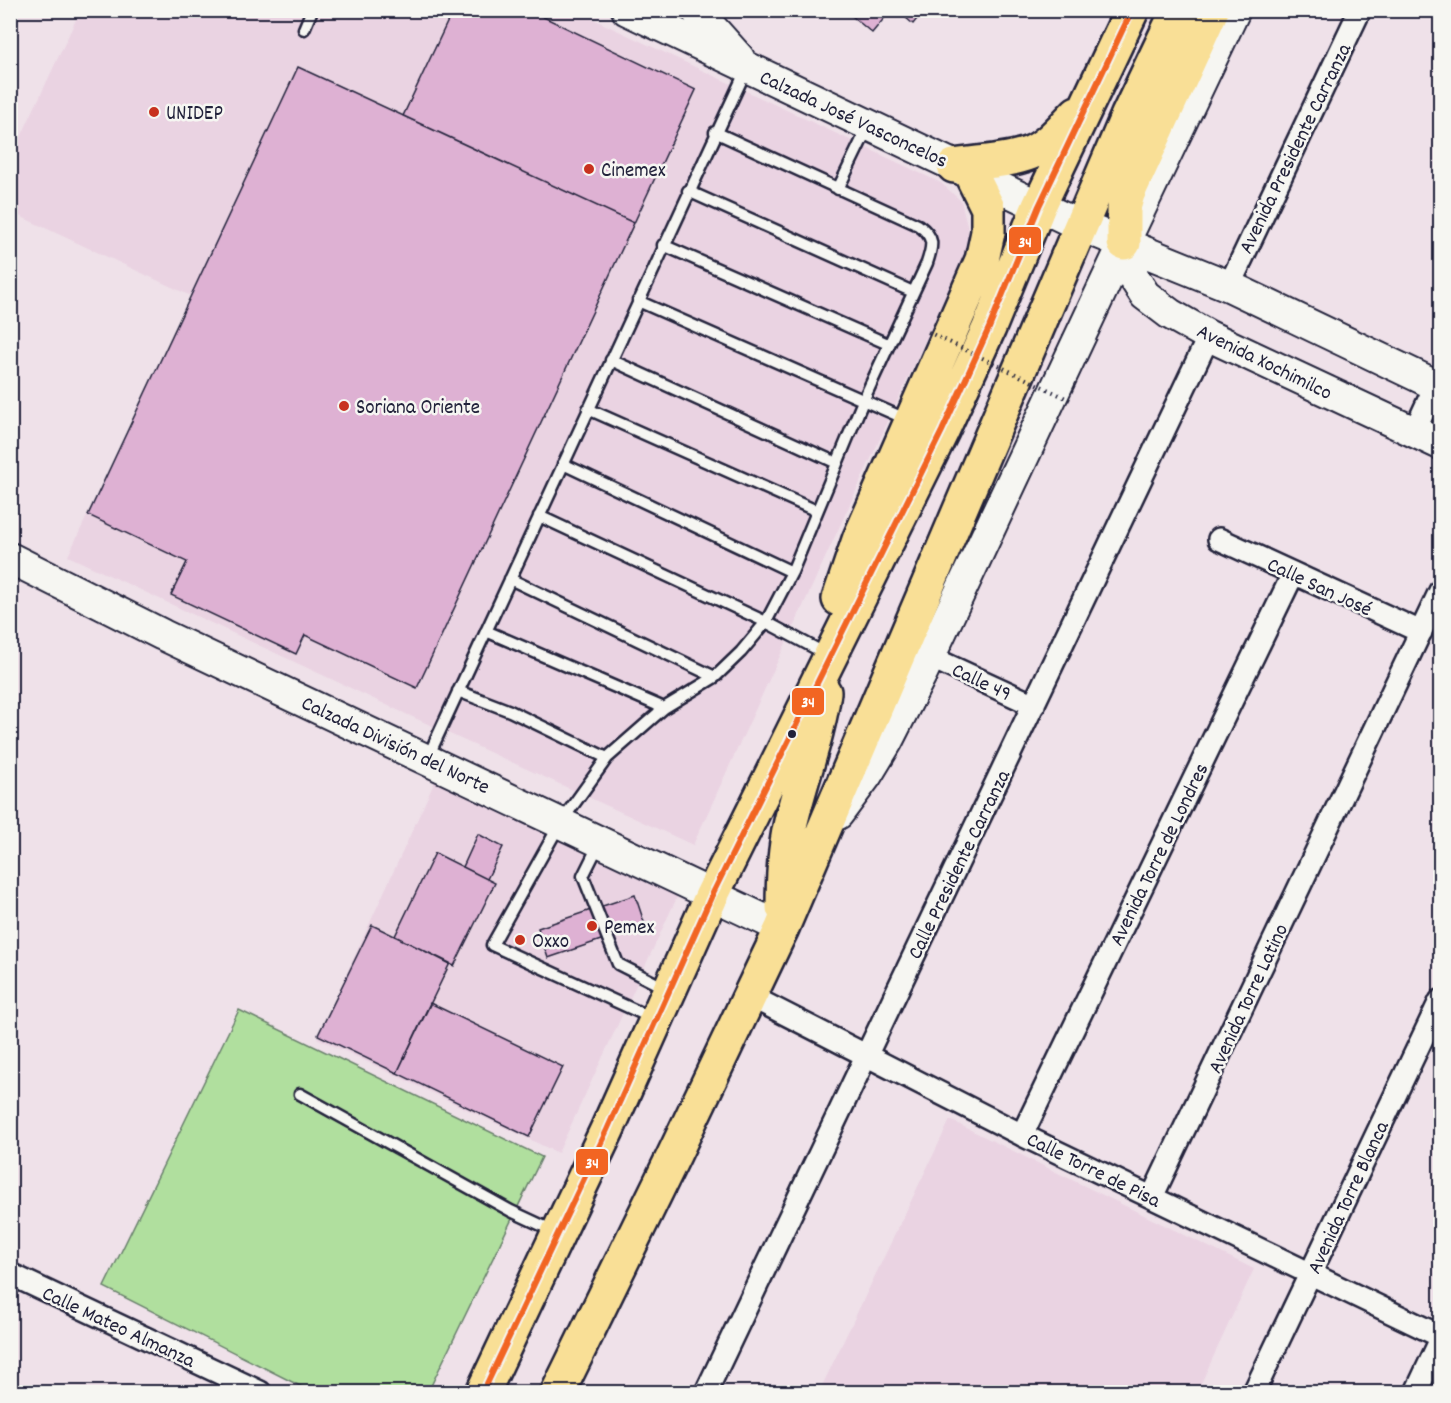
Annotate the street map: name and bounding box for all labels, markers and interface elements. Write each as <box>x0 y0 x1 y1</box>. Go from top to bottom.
street label: Avenida Presidente Carranza <box>1233 38 1361 259</box>
street label: Calzada José Vasconcelos <box>754 64 952 178</box>
place label: UNIDEP <box>166 100 223 130</box>
marker: UNIDEP <box>147 105 161 119</box>
place label: Cinemex <box>601 157 666 187</box>
marker: Cinemex <box>582 162 596 176</box>
line badge: 34 <box>1008 226 1042 255</box>
text: 34 <box>1018 232 1032 255</box>
street label: Avenida Xochimilco <box>1191 318 1336 409</box>
place label: Soriana Oriente <box>356 394 480 424</box>
marker: Soriana Oriente <box>337 399 351 413</box>
street label: Calle San José <box>1261 551 1376 626</box>
street label: Calle 49 <box>946 657 1015 711</box>
line badge: 34 <box>791 687 825 716</box>
street label: Calzada División del Norte <box>296 690 494 804</box>
text: 34 <box>801 692 815 715</box>
unlabelled marker <box>786 728 798 740</box>
street label: Avenida Torre de Londres <box>1103 759 1218 952</box>
street label: Calle Presidente Carranza <box>902 765 1020 965</box>
place label: Pemex <box>604 914 654 944</box>
marker: Pemex <box>585 919 599 933</box>
street label: Avenida Torre Latino <box>1202 919 1298 1079</box>
place label: Oxxo <box>532 928 569 958</box>
marker: Oxxo <box>513 933 527 947</box>
street label: Avenida Torre Blanca <box>1301 1116 1399 1280</box>
street label: Calle Torre de Pisa <box>1021 1126 1166 1218</box>
line badge: 34 <box>575 1148 609 1176</box>
text: 34 <box>585 1153 599 1176</box>
street label: Calle Mateo Almanza <box>36 1280 200 1378</box>

